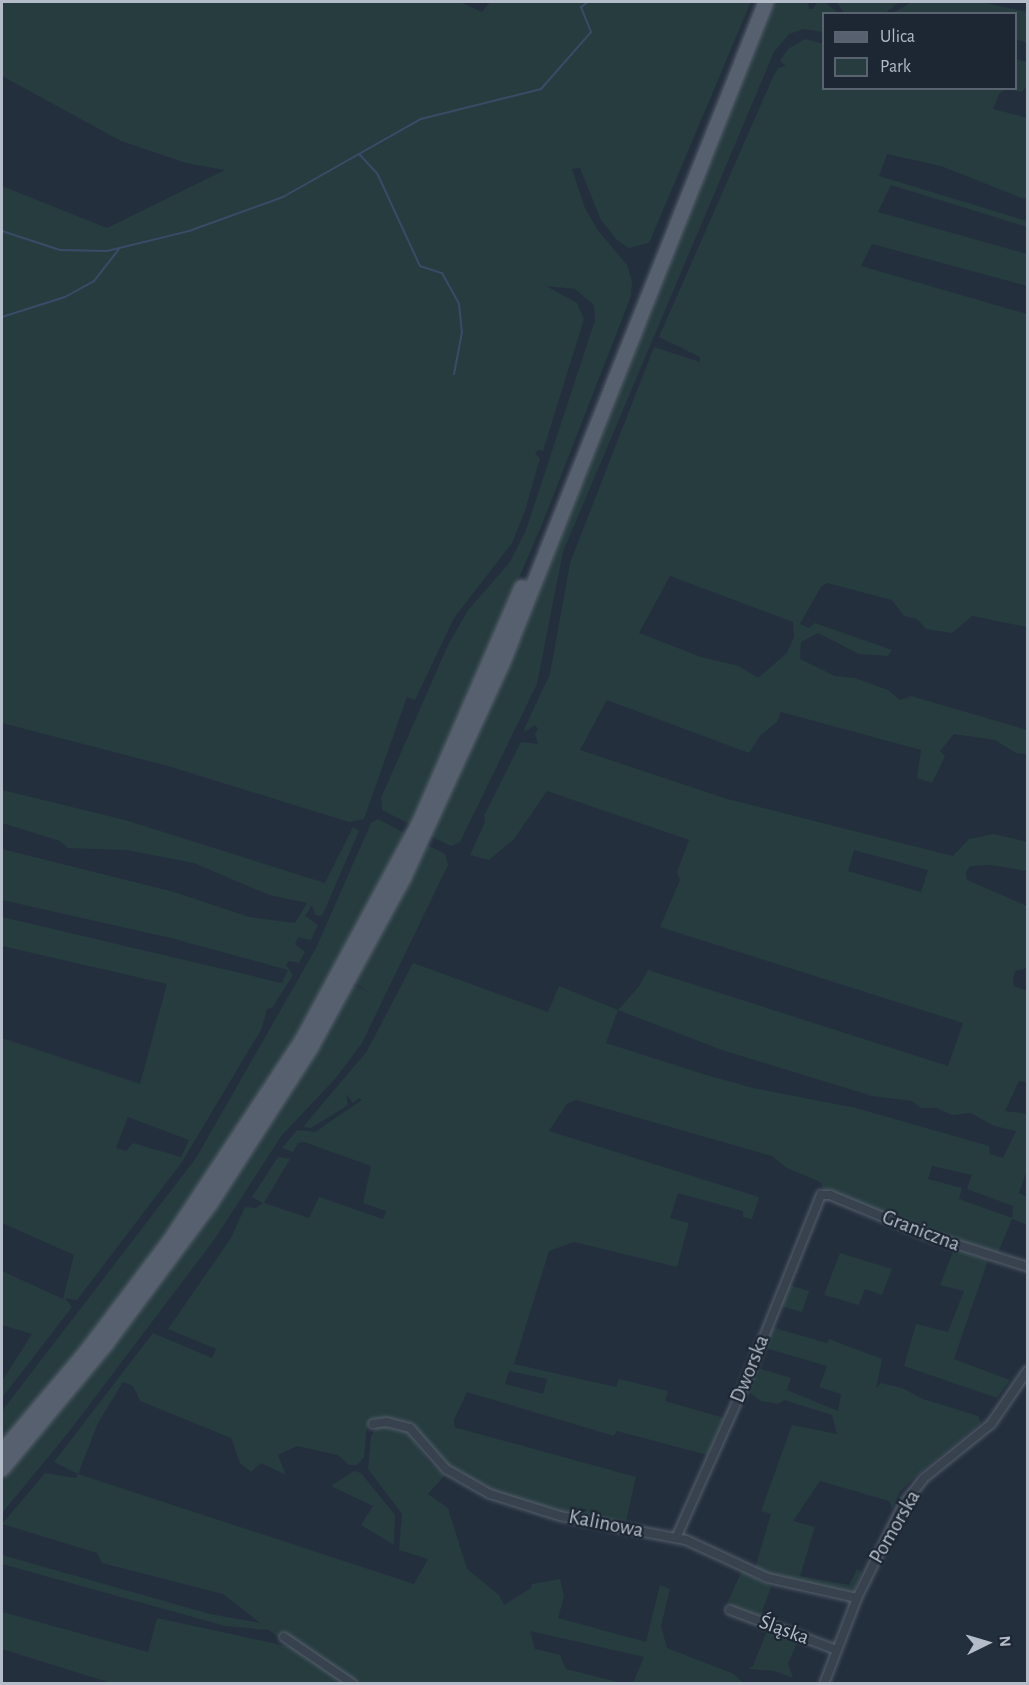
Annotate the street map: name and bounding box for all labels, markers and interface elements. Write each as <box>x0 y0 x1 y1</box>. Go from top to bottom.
legend <box>822 12 1017 90</box>
text: Ulica <box>880 28 915 46</box>
text: Park <box>880 58 911 76</box>
street label: Graniczna <box>878 1205 964 1257</box>
street label: Dworska <box>725 1331 775 1407</box>
street label: Pomorska <box>864 1486 926 1568</box>
street label: Kalinowa <box>566 1504 646 1544</box>
street label: Śląska <box>756 1609 812 1651</box>
north arrow <box>957 1613 1017 1673</box>
text: N <box>996 1635 1013 1648</box>

